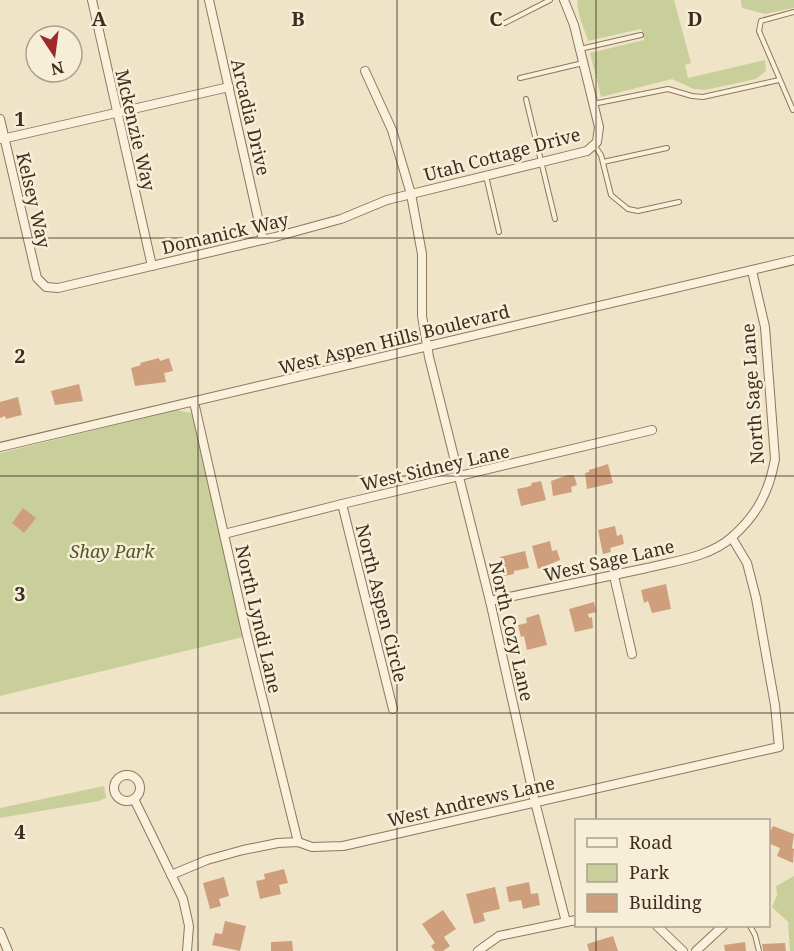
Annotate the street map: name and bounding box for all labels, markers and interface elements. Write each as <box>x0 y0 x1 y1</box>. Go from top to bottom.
text: A <box>91 5 107 32</box>
text: B <box>291 5 305 32</box>
text: C <box>489 5 503 32</box>
text: D <box>687 5 703 32</box>
north arrow <box>24 24 84 84</box>
text: N <box>48 56 66 81</box>
street label: Arcadia Drive <box>226 56 276 178</box>
street label: Mckenzie Way <box>110 67 162 194</box>
text: 1 <box>14 105 26 132</box>
street label: Utah Cottage Drive <box>421 122 583 186</box>
street label: Kelsey Way <box>11 150 57 251</box>
street label: Domanick Way <box>159 207 292 259</box>
street label: West Aspen Hills Boulevard <box>276 299 512 379</box>
street label: North Sage Lane <box>735 323 769 465</box>
text: 2 <box>14 342 26 369</box>
street label: West Sidney Lane <box>358 438 512 496</box>
street label: North Aspen Circle <box>351 521 413 685</box>
street label: West Sage Lane <box>541 533 677 587</box>
park label: Shay Park <box>69 539 155 563</box>
street label: North Lyndi Lane <box>230 542 288 696</box>
street label: North Cozy Lane <box>484 559 540 703</box>
text: 3 <box>14 580 26 607</box>
street label: West Andrews Lane <box>385 770 557 832</box>
text: 4 <box>14 818 26 845</box>
legend <box>575 819 770 927</box>
text: Road <box>629 830 672 854</box>
text: Park <box>629 860 669 884</box>
text: Building <box>629 890 702 914</box>

